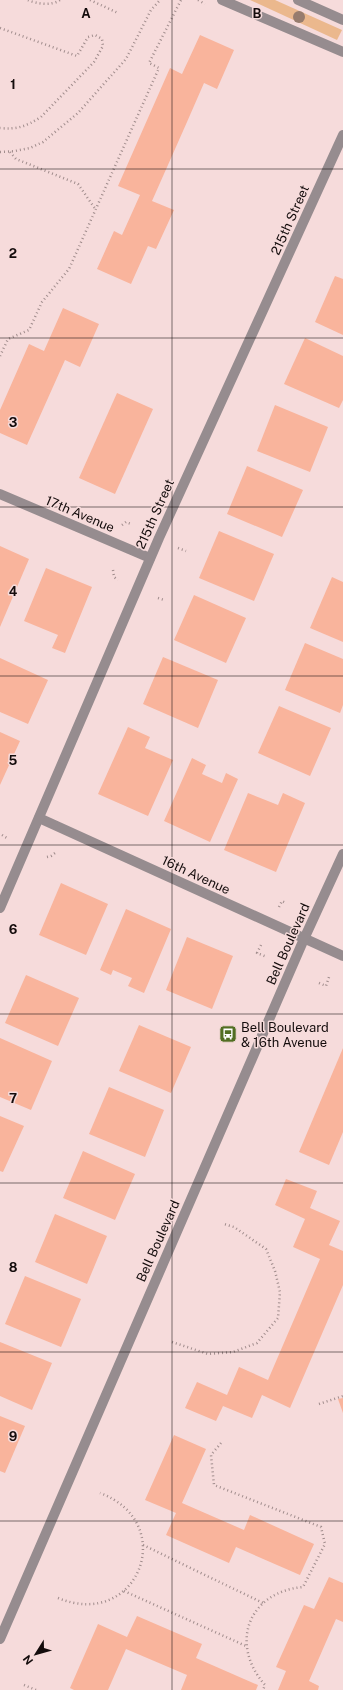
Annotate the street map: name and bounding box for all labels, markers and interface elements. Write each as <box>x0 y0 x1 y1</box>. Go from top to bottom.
text: A <box>81 6 91 21</box>
text: B <box>253 6 262 21</box>
text: 1 <box>10 77 16 92</box>
street label: 215th Street <box>268 183 312 257</box>
text: 2 <box>9 246 17 261</box>
text: 3 <box>9 415 18 430</box>
street label: 215th Street <box>133 477 177 551</box>
street label: 17th Avenue <box>43 493 117 535</box>
text: 4 <box>9 584 18 599</box>
text: 5 <box>9 753 18 768</box>
street label: 16th Avenue <box>159 853 233 897</box>
street label: Bell Boulevard <box>263 901 313 987</box>
text: 6 <box>9 922 18 937</box>
place label: Bell Boulevard & 16th Avenue <box>241 1020 329 1050</box>
bus stop icon: Bell Boulevard & 16th Avenue <box>218 1024 238 1044</box>
text: 7 <box>9 1091 17 1106</box>
street label: Bell Boulevard <box>133 1198 183 1284</box>
text: 8 <box>9 1260 18 1275</box>
text: 9 <box>9 1429 17 1444</box>
north arrow <box>16 1634 56 1674</box>
text: N <box>21 1653 35 1667</box>

